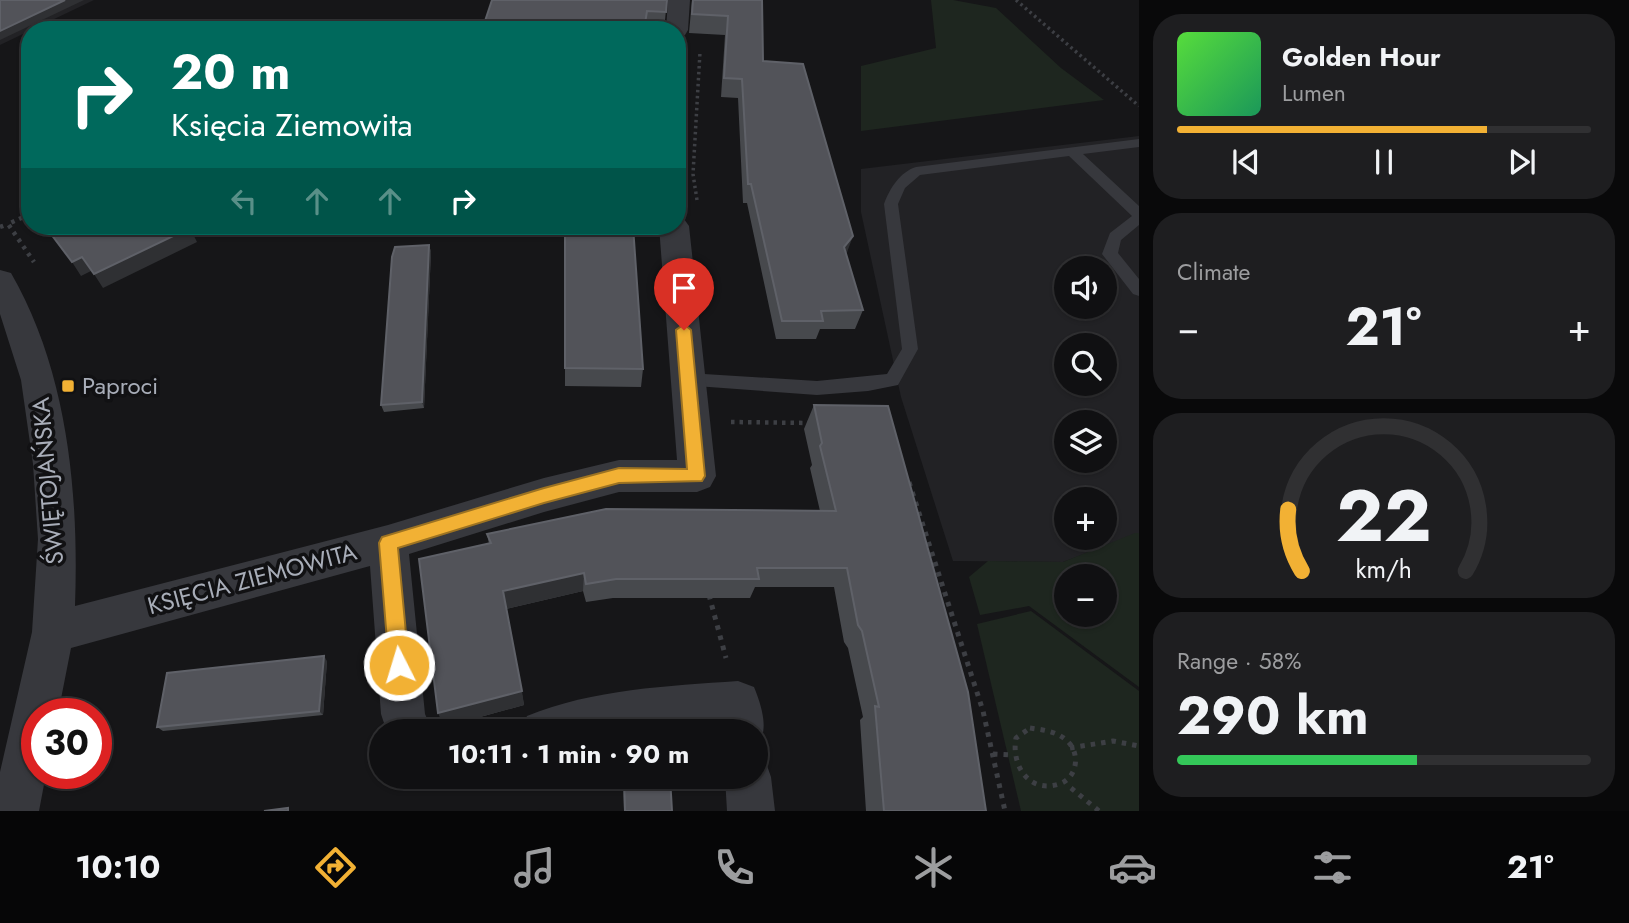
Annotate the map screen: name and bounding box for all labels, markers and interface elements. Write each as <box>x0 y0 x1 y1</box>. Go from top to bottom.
text: 20 m <box>171 37 290 107</box>
text: Golden Hour <box>1282 38 1441 76</box>
icon: right <box>56 49 147 140</box>
text: Lumen <box>1282 76 1346 110</box>
text: Księcia Ziemowita <box>171 102 413 148</box>
icon: previous <box>1227 143 1265 181</box>
icon: pause <box>1365 143 1403 181</box>
icon: next <box>1503 143 1541 181</box>
icon: left <box>225 182 263 220</box>
icon: ahead <box>298 182 336 220</box>
icon: ahead <box>371 182 409 220</box>
icon: right <box>444 182 482 220</box>
text: Climate <box>1177 255 1250 289</box>
map controls <box>1054 256 1117 627</box>
button: sound <box>1054 256 1117 319</box>
pin <box>654 258 714 330</box>
icon: arrive <box>665 269 703 307</box>
text: 21° <box>1346 289 1422 365</box>
text: − <box>1177 300 1199 355</box>
text: + <box>1568 300 1591 355</box>
button: search <box>1054 333 1117 396</box>
place label: Paproci <box>82 368 158 403</box>
marker: Paproci <box>60 378 76 394</box>
street label: ŚWIĘTOJAŃSKA <box>23 396 72 566</box>
button: layers <box>1054 410 1117 473</box>
text: 22 <box>1336 464 1432 569</box>
button: + <box>1054 487 1117 550</box>
street label: KSIĘCIA ZIEMOWITA <box>143 534 361 623</box>
text: km/h <box>1356 551 1412 587</box>
button: − <box>1054 564 1117 627</box>
position arrow <box>362 628 436 702</box>
text: Range · 58% <box>1177 644 1301 678</box>
text: 290 km <box>1177 678 1369 754</box>
speed limit sign: 30 <box>21 698 112 789</box>
text: 10:11 · 1 min · 90 m <box>448 735 689 773</box>
icon: directions <box>311 843 360 892</box>
icon: music <box>510 843 559 892</box>
icon: phone <box>710 843 759 892</box>
icon: climate <box>909 843 958 892</box>
icon: car <box>1108 843 1157 892</box>
icon: filters <box>1308 843 1357 892</box>
text: 10:10 <box>75 844 160 890</box>
text: 21° <box>1507 844 1554 890</box>

